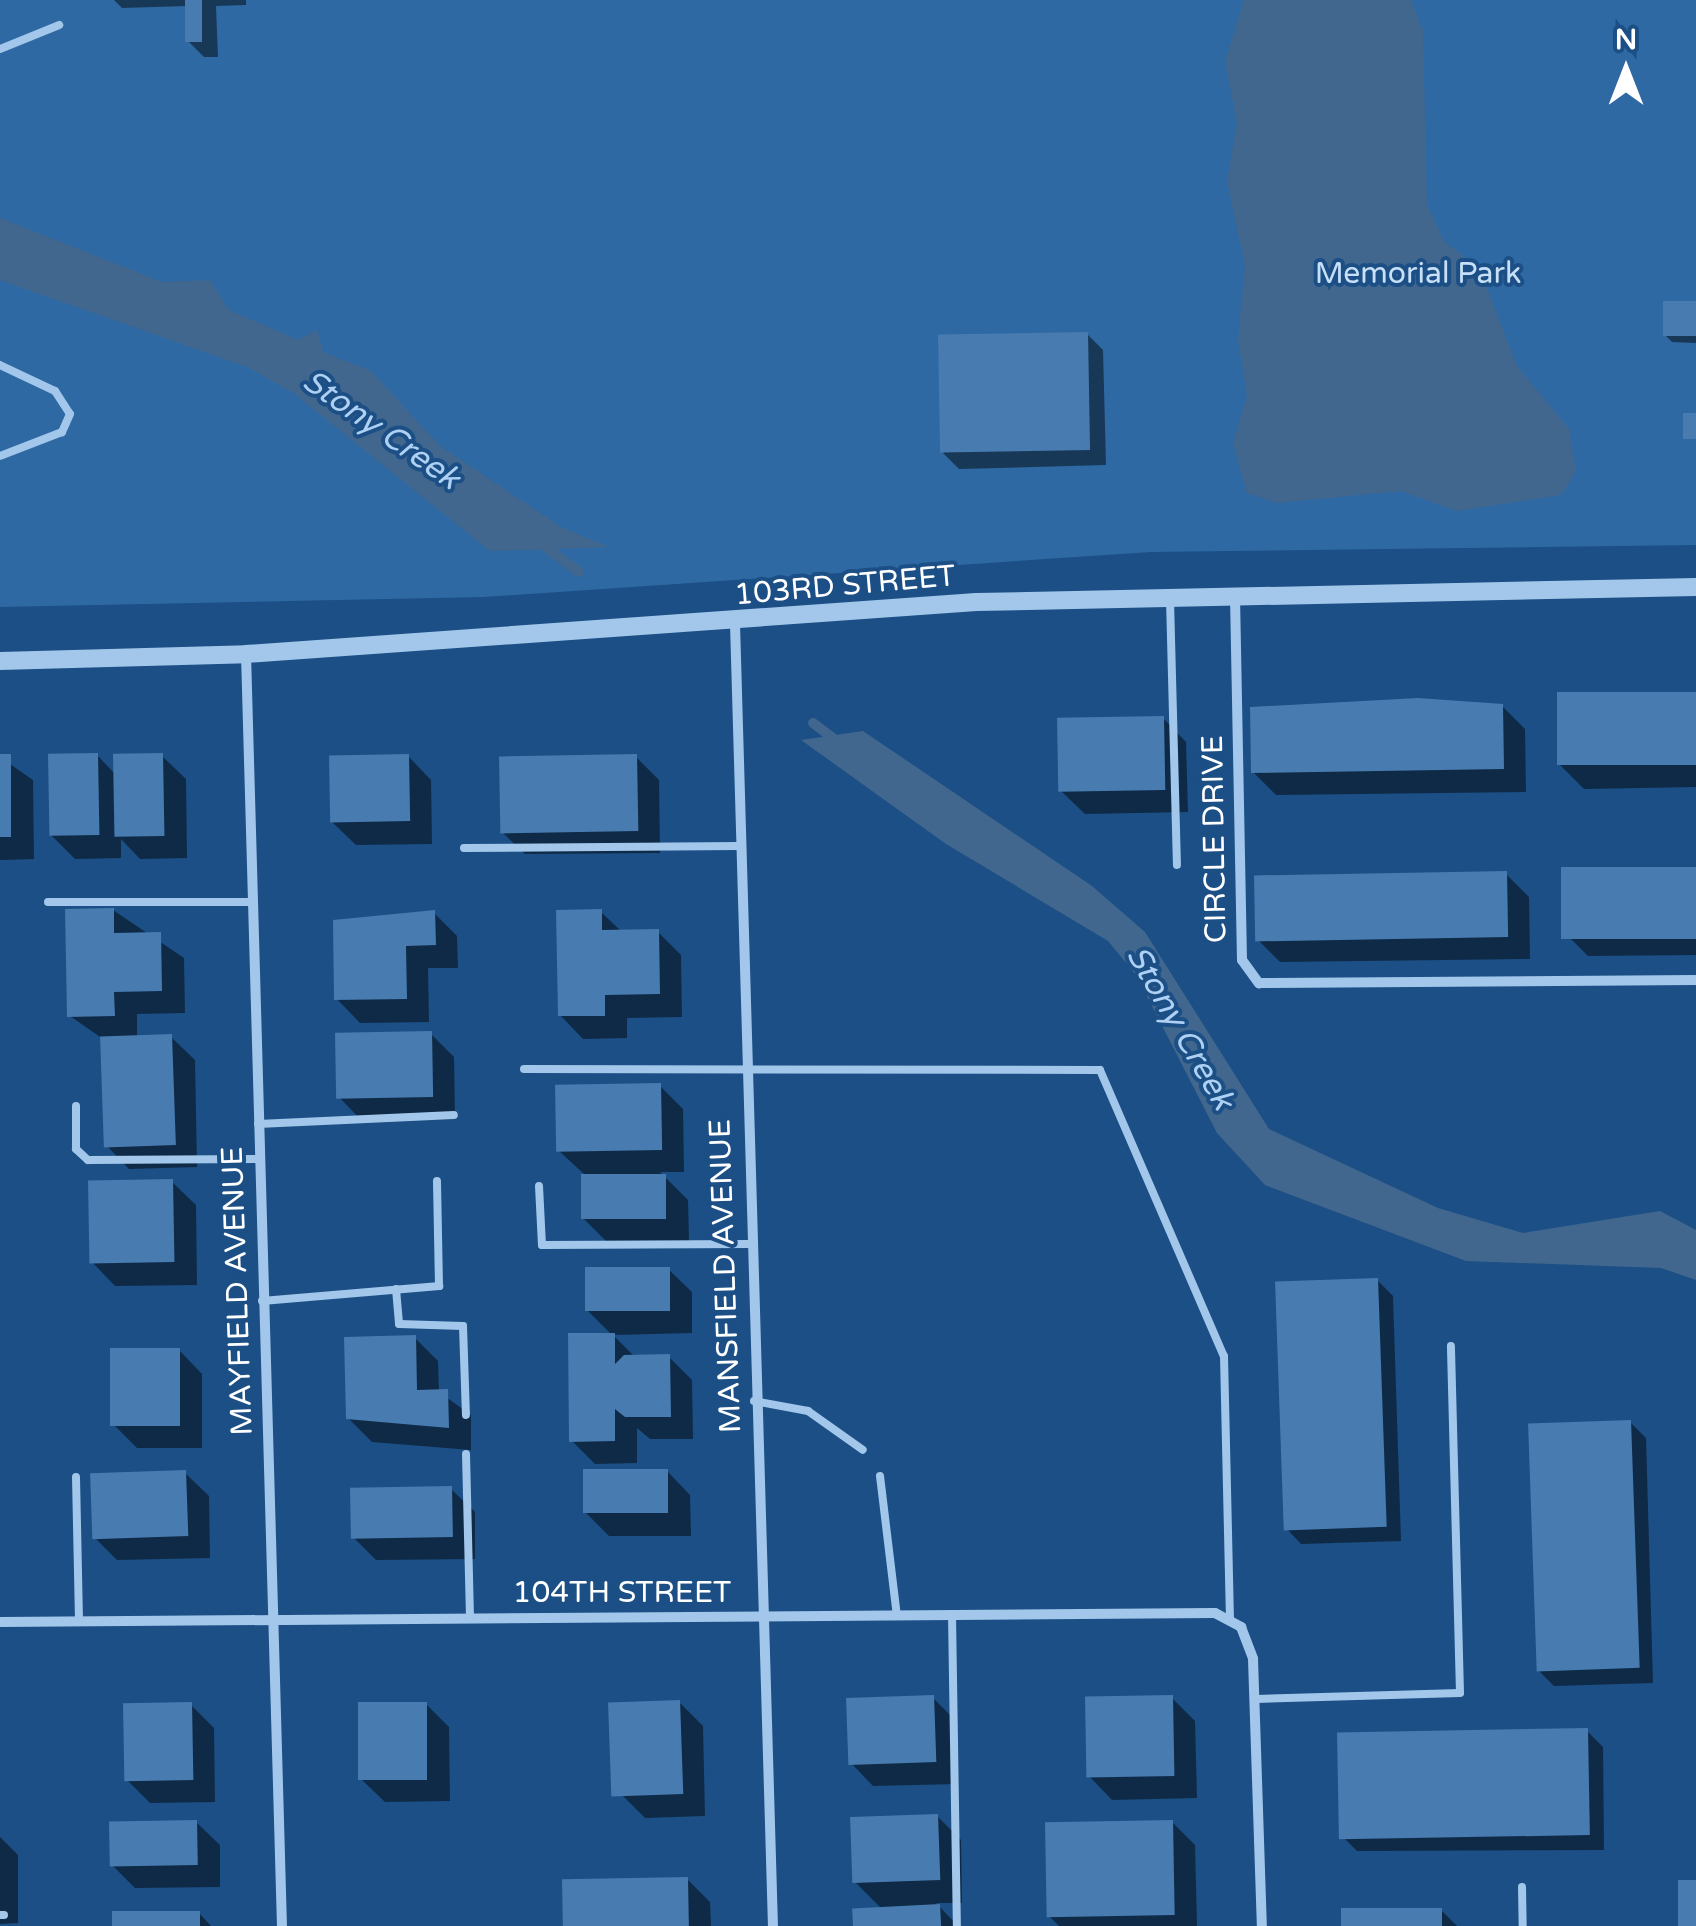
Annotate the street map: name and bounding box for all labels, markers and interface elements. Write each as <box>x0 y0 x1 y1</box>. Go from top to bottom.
north arrow <box>1576 20 1676 120</box>
text: N <box>1615 23 1637 57</box>
park label: Memorial Park <box>1315 256 1521 292</box>
water label: Stony Creek <box>295 362 467 498</box>
street label: 103RD STREET <box>733 558 957 614</box>
street label: CIRCLE DRIVE <box>1195 735 1235 943</box>
water label: Stony Creek <box>1118 939 1242 1117</box>
street label: MANSFIELD AVENUE <box>703 1118 749 1434</box>
street label: MAYFIELD AVENUE <box>215 1146 261 1436</box>
street label: 104TH STREET <box>513 1575 731 1611</box>

